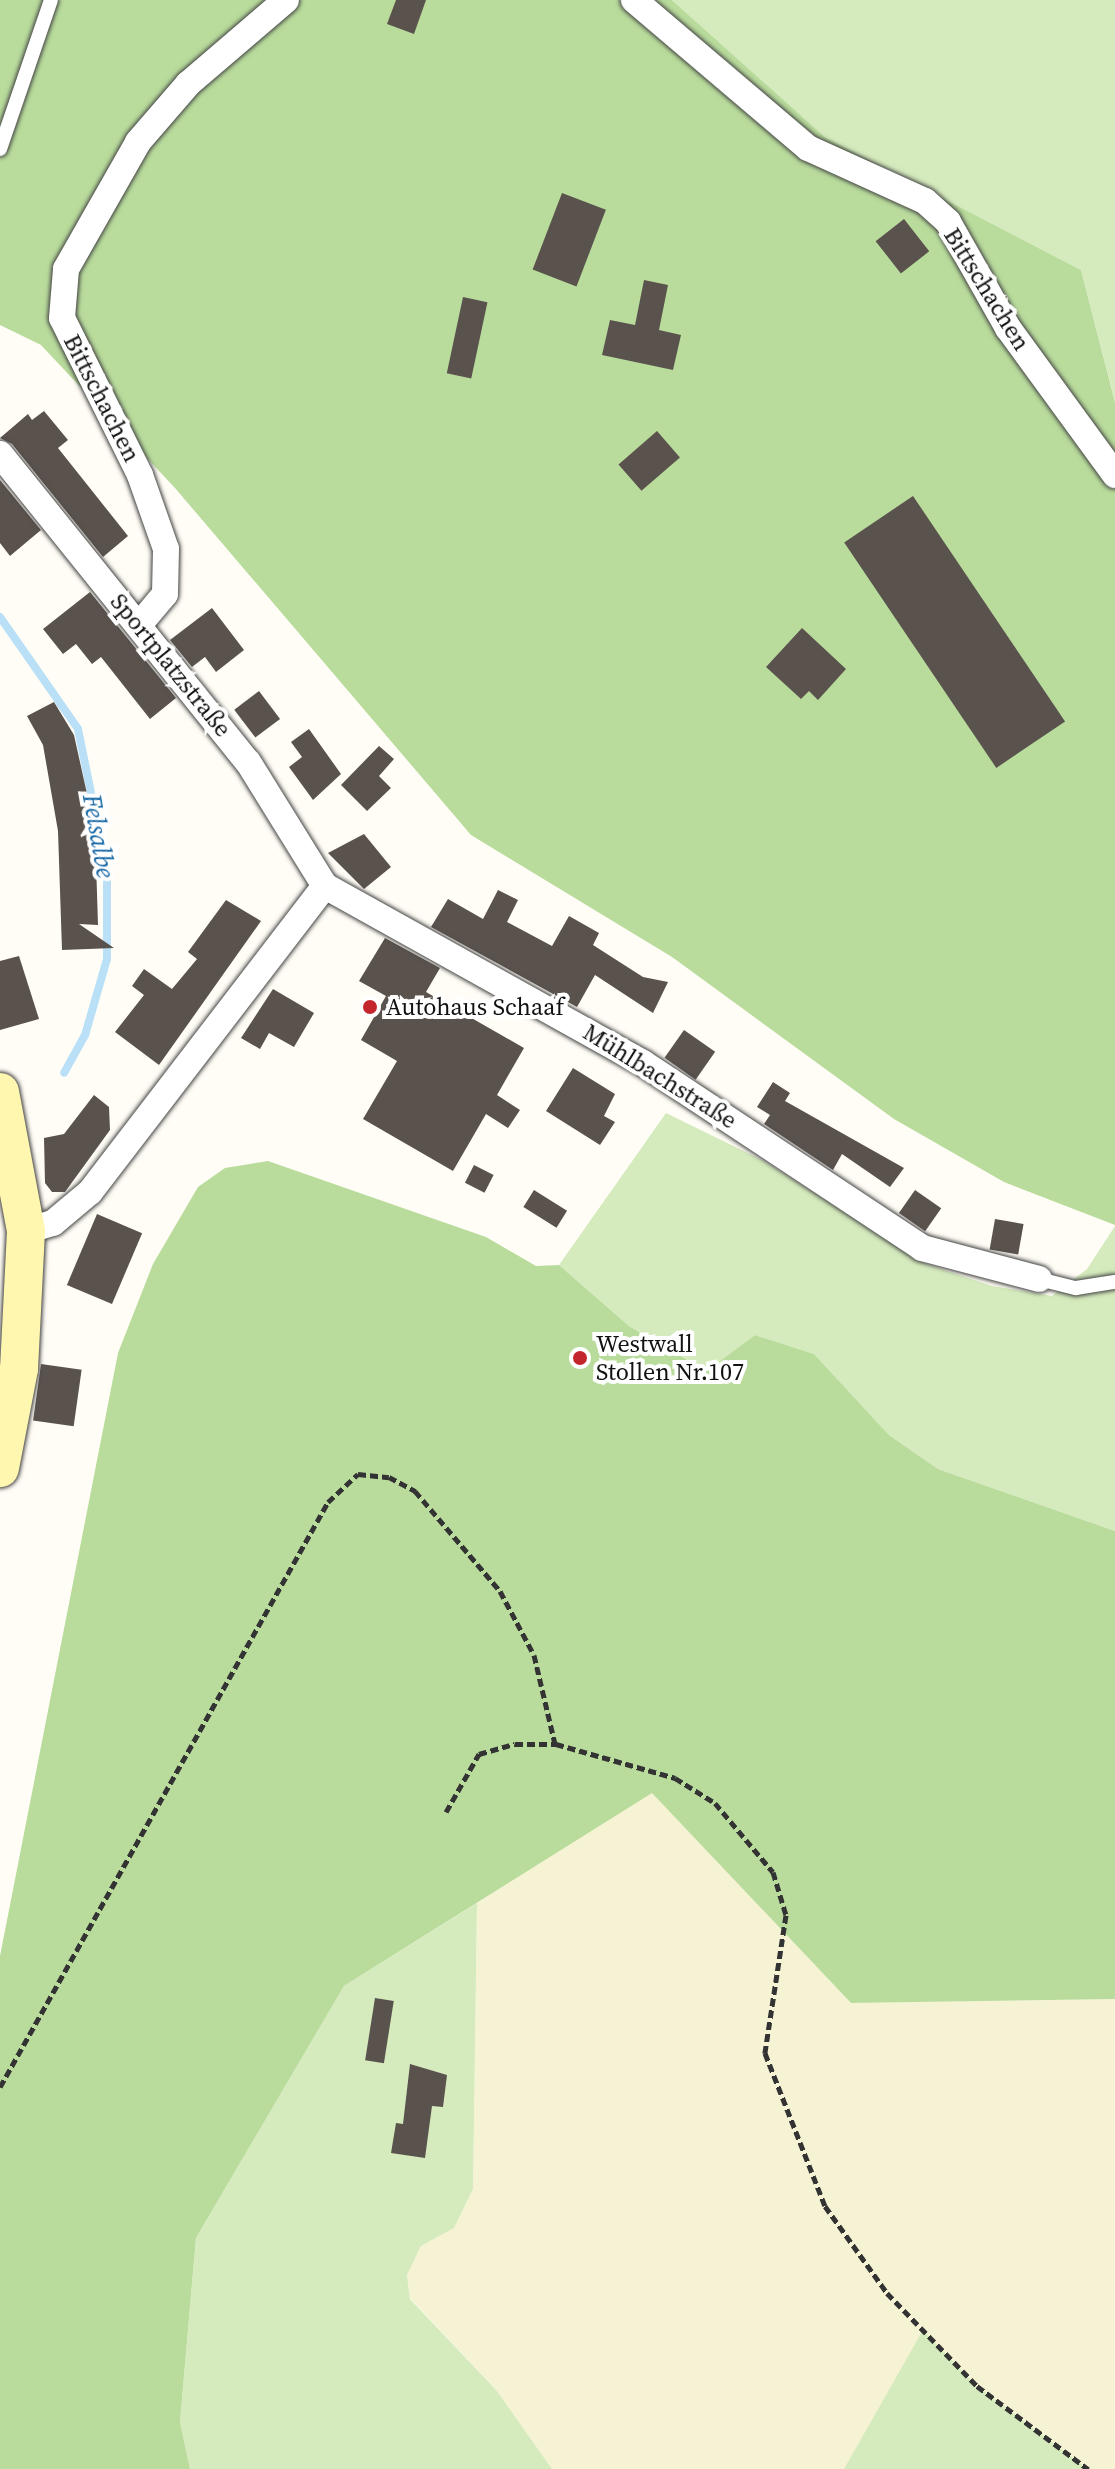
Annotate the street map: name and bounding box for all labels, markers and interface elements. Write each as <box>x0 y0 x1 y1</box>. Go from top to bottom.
street label: Bittschachen <box>938 222 1036 356</box>
street label: Bittschachen <box>58 329 146 467</box>
street label: Sportplatzstraße <box>104 588 238 742</box>
water label: Felsalbe <box>75 792 121 880</box>
place label: Autohaus Schaaf <box>386 993 564 1021</box>
marker: Autohaus Schaaf <box>361 998 379 1016</box>
street label: Mühlbachstraße <box>578 1017 742 1135</box>
place label: Westwall Stollen Nr.107 <box>596 1330 744 1386</box>
marker: Westwall Stollen Nr.107 <box>571 1349 589 1367</box>

